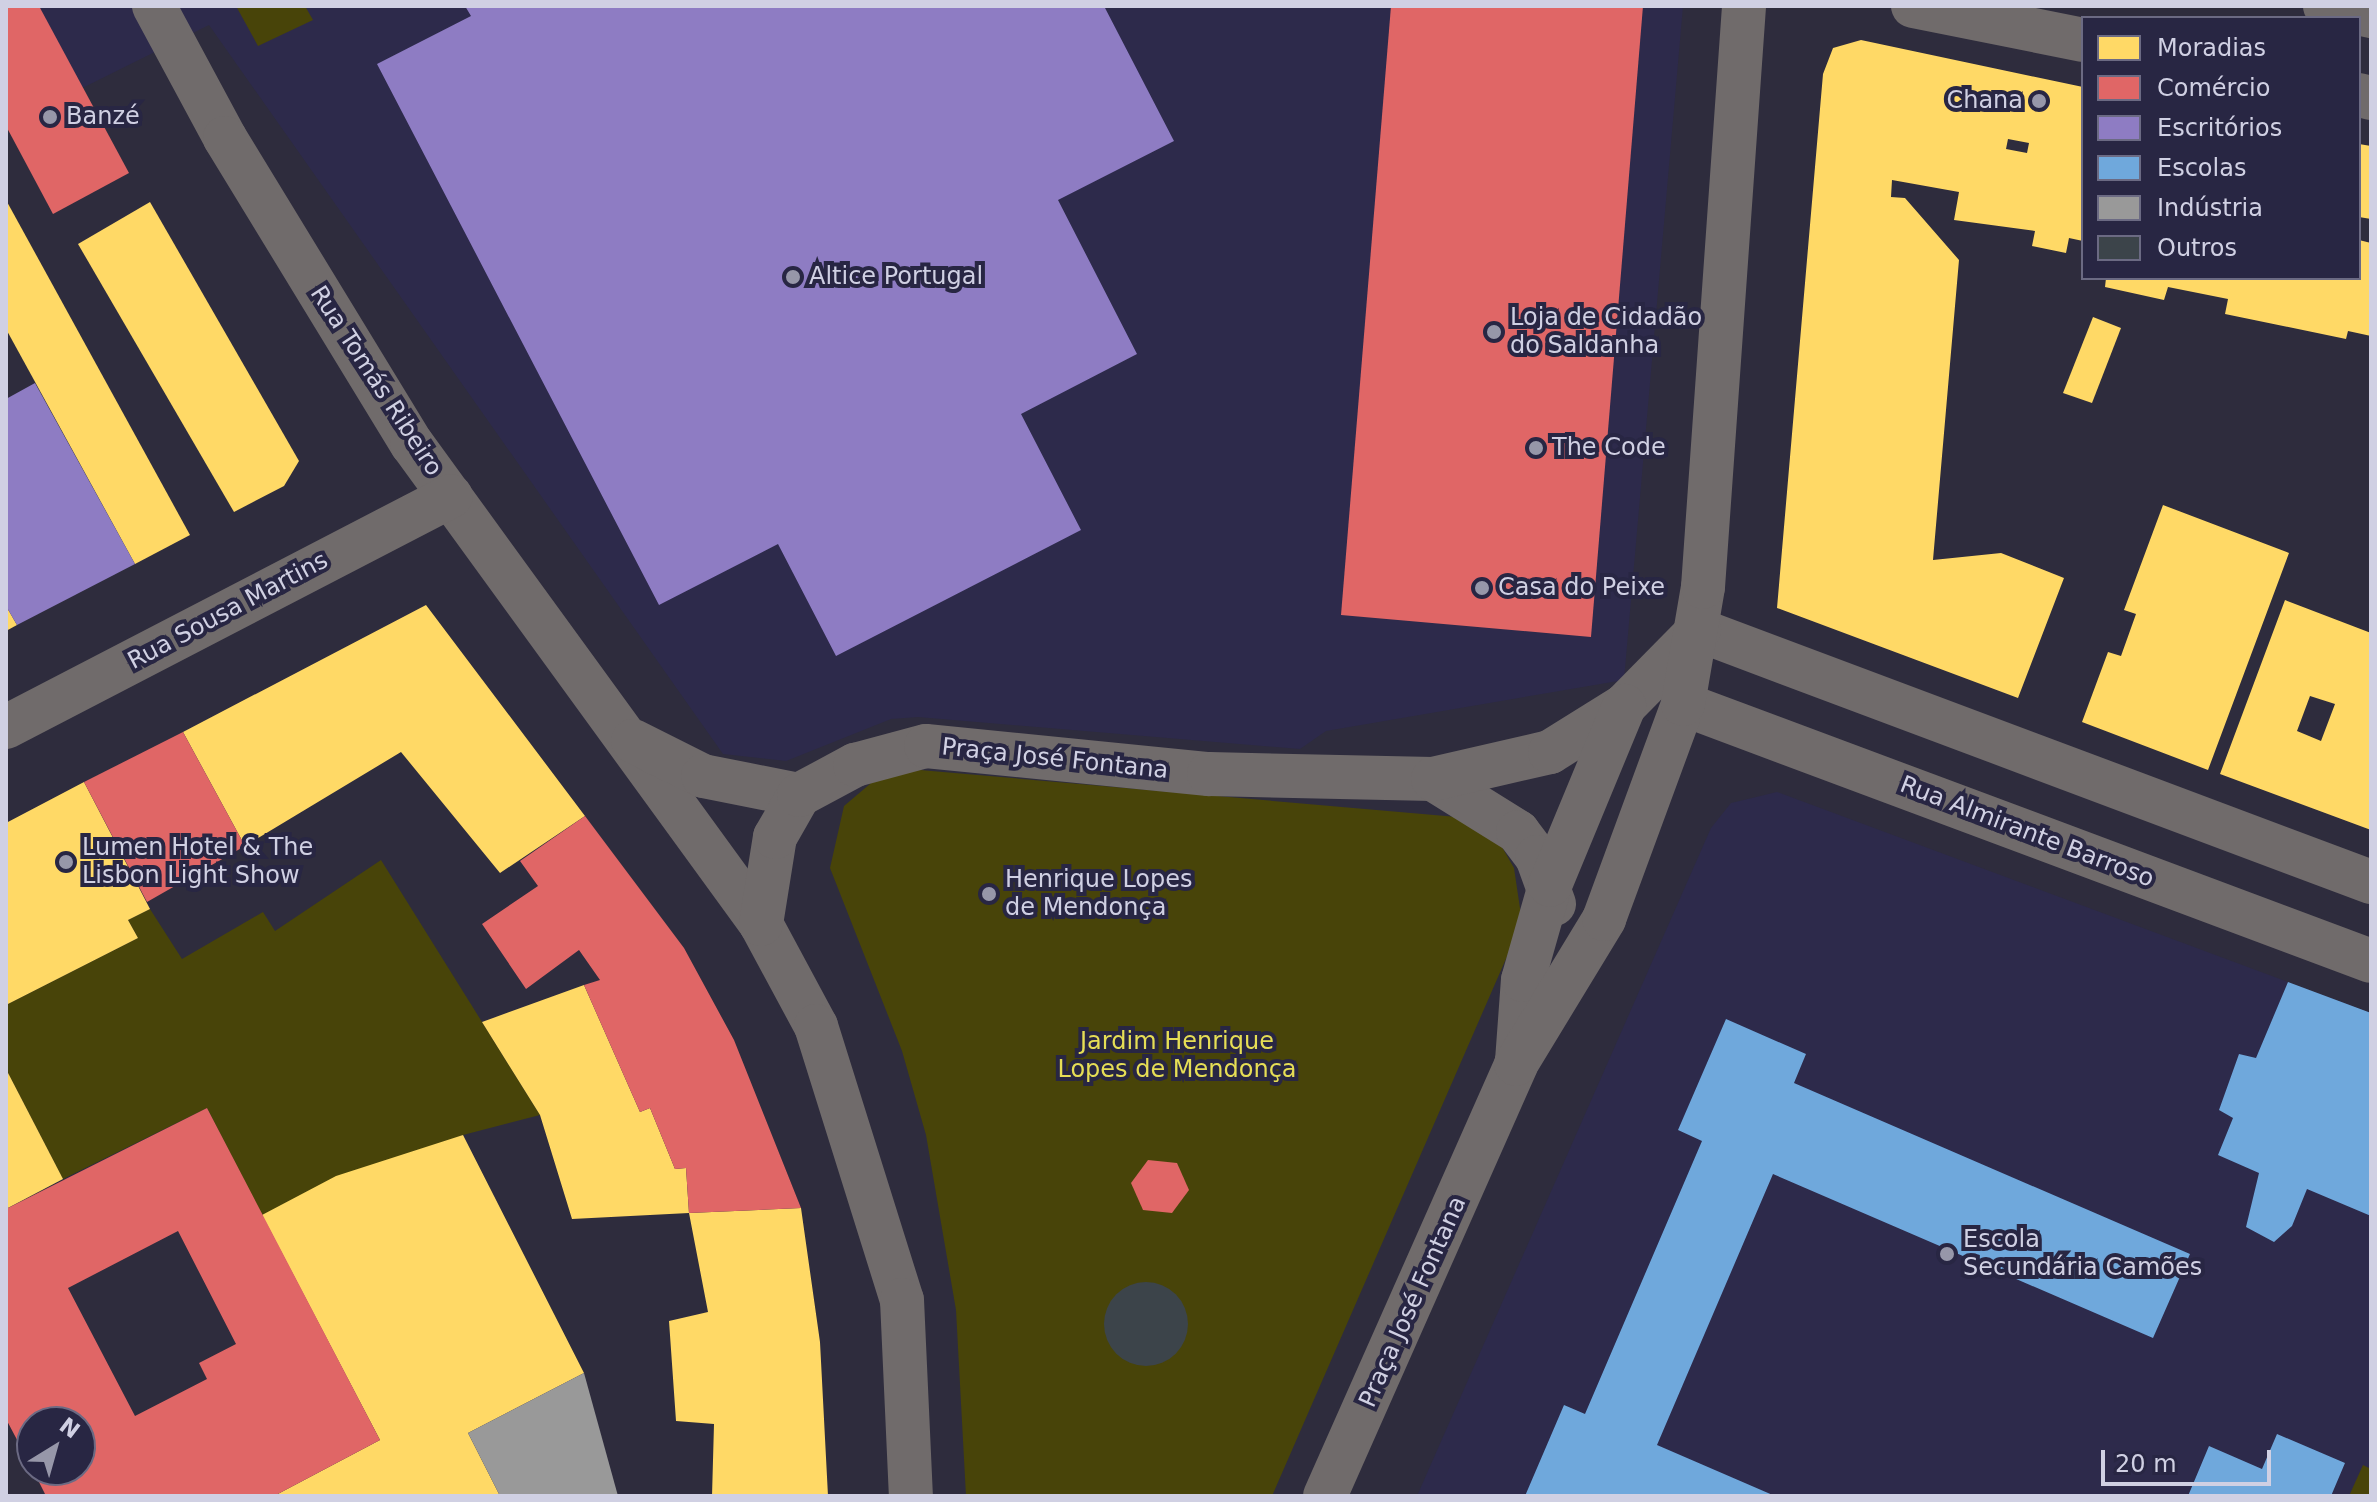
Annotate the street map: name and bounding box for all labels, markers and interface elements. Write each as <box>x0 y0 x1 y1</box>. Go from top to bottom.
legend <box>2081 16 2361 280</box>
text: Moradias <box>2157 34 2266 62</box>
text: Comércio <box>2157 74 2270 102</box>
place label: Chana <box>1946 87 2023 115</box>
marker: Chana <box>2030 92 2048 110</box>
place label: Banzé <box>66 103 140 131</box>
marker: Banzé <box>41 108 59 126</box>
text: Escritórios <box>2157 114 2282 142</box>
text: Escolas <box>2157 154 2246 182</box>
text: Indústria <box>2157 194 2263 222</box>
text: Outros <box>2157 234 2237 262</box>
place label: Altice Portugal <box>809 263 983 291</box>
marker: Altice Portugal <box>784 268 802 286</box>
street label: Rua Tomás Ribeiro <box>304 281 448 481</box>
place label: Loja de Cidadão do Saldanha <box>1510 304 1702 360</box>
marker: Loja de Cidadão do Saldanha <box>1485 323 1503 341</box>
place label: The Code <box>1552 434 1666 462</box>
marker: The Code <box>1527 439 1545 457</box>
street label: Rua Sousa Martins <box>123 546 333 676</box>
place label: Casa do Peixe <box>1498 574 1665 602</box>
marker: Casa do Peixe <box>1473 579 1491 597</box>
street label: Praça José Fontana <box>940 733 1170 785</box>
street label: Rua Almirante Barroso <box>1896 770 2158 894</box>
place label: Lumen Hotel & The Lisbon Light Show <box>82 834 313 890</box>
marker: Lumen Hotel & The Lisbon Light Show <box>57 853 75 871</box>
place label: Henrique Lopes de Mendonça <box>1005 866 1193 922</box>
marker: Henrique Lopes de Mendonça <box>980 885 998 903</box>
park label: Jardim Henrique Lopes de Mendonça <box>1057 1028 1297 1084</box>
street label: Praça José Fontana <box>1354 1192 1472 1412</box>
place label: Escola Secundária Camões <box>1963 1226 2202 1282</box>
marker: Escola Secundária Camões <box>1938 1245 1956 1263</box>
north arrow <box>16 1406 96 1486</box>
text: N <box>55 1412 84 1444</box>
scale bar <box>2105 1434 2275 1484</box>
text: 20 m <box>2115 1450 2177 1478</box>

